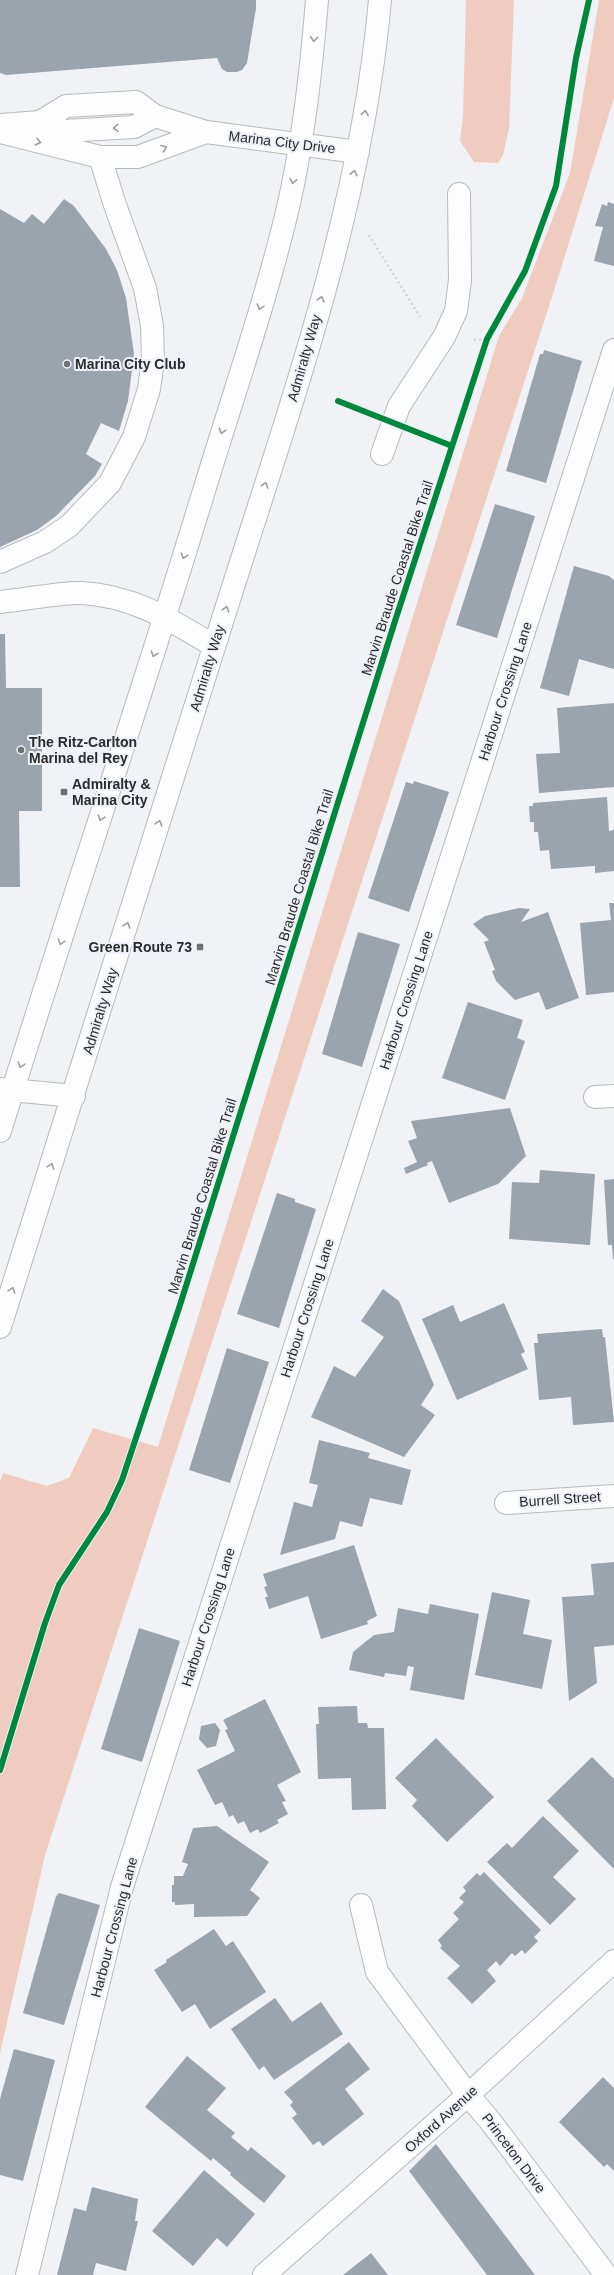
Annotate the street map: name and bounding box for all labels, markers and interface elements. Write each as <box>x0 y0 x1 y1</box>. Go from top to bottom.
one-way arrow <box>309 36 318 42</box>
one-way arrow <box>360 110 369 117</box>
one-way arrow <box>113 124 119 133</box>
street label: Marina City Drive <box>228 128 336 157</box>
one-way arrow <box>35 137 41 145</box>
one-way arrow <box>160 144 167 152</box>
one-way arrow <box>349 170 357 176</box>
one-way arrow <box>289 178 297 184</box>
one-way arrow <box>316 295 325 302</box>
one-way arrow <box>257 303 265 310</box>
street label: Admiralty Way <box>284 313 324 403</box>
place label: Marina City Club <box>75 356 185 372</box>
marker: Marina City Club <box>62 359 72 369</box>
one-way arrow <box>218 428 227 435</box>
street label: Marvin Braude Coastal Bike Trail <box>358 479 436 677</box>
one-way arrow <box>260 481 269 488</box>
one-way arrow <box>180 552 189 559</box>
one-way arrow <box>221 605 230 612</box>
street label: Harbour Crossing Lane <box>475 619 535 762</box>
street label: Admiralty Way <box>186 623 228 713</box>
one-way arrow <box>150 651 158 658</box>
place label: The Ritz-Carlton Marina del Rey <box>29 734 137 766</box>
marker: The Ritz-Carlton Marina del Rey <box>16 745 26 755</box>
place label: Admiralty & Marina City <box>72 776 151 808</box>
marker: Admiralty & Marina City <box>59 787 69 797</box>
street label: Marvin Braude Coastal Bike Trail <box>262 787 336 987</box>
one-way arrow <box>97 814 106 821</box>
one-way arrow <box>154 820 163 827</box>
one-way arrow <box>122 921 131 928</box>
street label: Harbour Crossing Lane <box>376 928 436 1071</box>
one-way arrow <box>57 938 66 945</box>
place label: Green Route 73 <box>89 939 192 955</box>
marker: Green Route 73 <box>195 942 205 952</box>
street label: Admiralty Way <box>79 966 121 1056</box>
one-way arrow <box>17 1062 25 1069</box>
street label: Marvin Braude Coastal Bike Trail <box>165 1096 239 1296</box>
one-way arrow <box>46 1163 55 1170</box>
street label: Harbour Crossing Lane <box>277 1236 337 1379</box>
one-way arrow <box>7 1287 16 1294</box>
street label: Burrell Street <box>519 1488 601 1510</box>
street label: Harbour Crossing Lane <box>178 1545 238 1688</box>
street label: Harbour Crossing Lane <box>88 1855 141 1999</box>
street label: Oxford Avenue <box>401 2082 481 2156</box>
street label: Princeton Drive <box>479 2110 549 2196</box>

